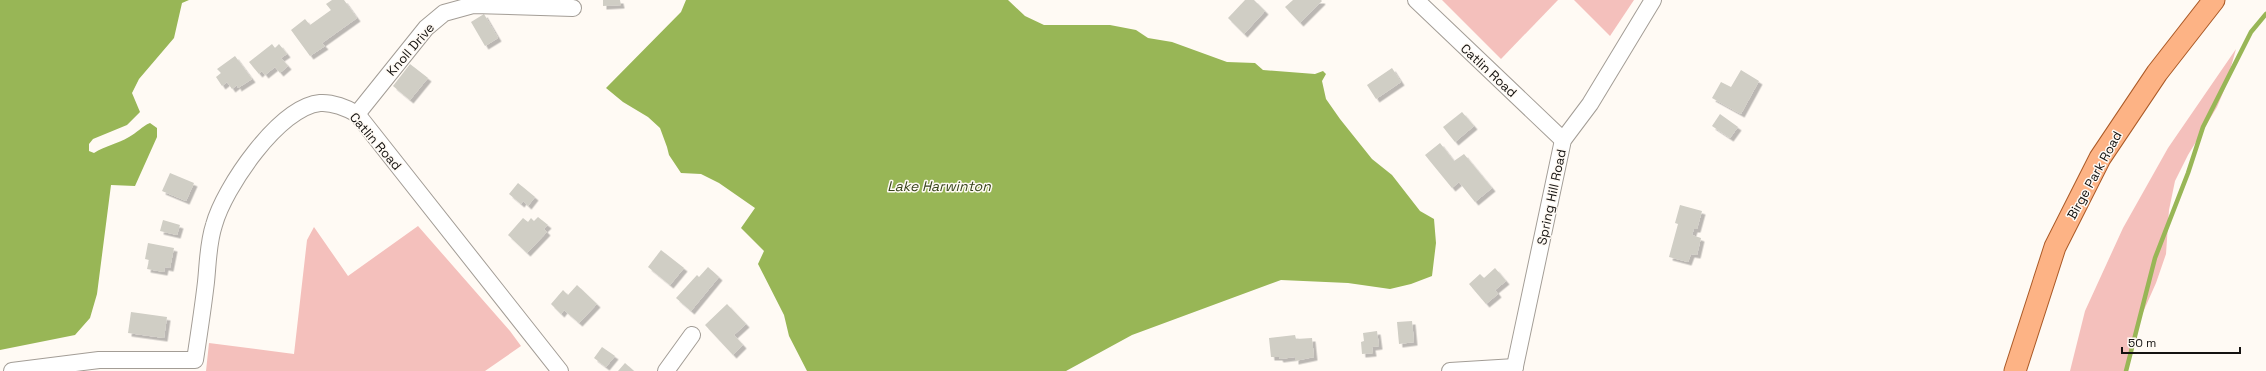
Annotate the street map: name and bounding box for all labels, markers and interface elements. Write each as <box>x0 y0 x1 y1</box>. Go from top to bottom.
street label: Knoll Drive <box>383 19 438 79</box>
street label: Catlin Road <box>1457 40 1520 101</box>
street label: Catlin Road <box>346 109 405 174</box>
street label: Birge Park Road <box>2063 128 2126 222</box>
street label: Spring Hill Road <box>1533 148 1570 247</box>
water label: Lake Harwinton <box>887 177 991 195</box>
scale bar <box>2122 329 2240 355</box>
text: 50 m <box>2128 335 2156 351</box>

